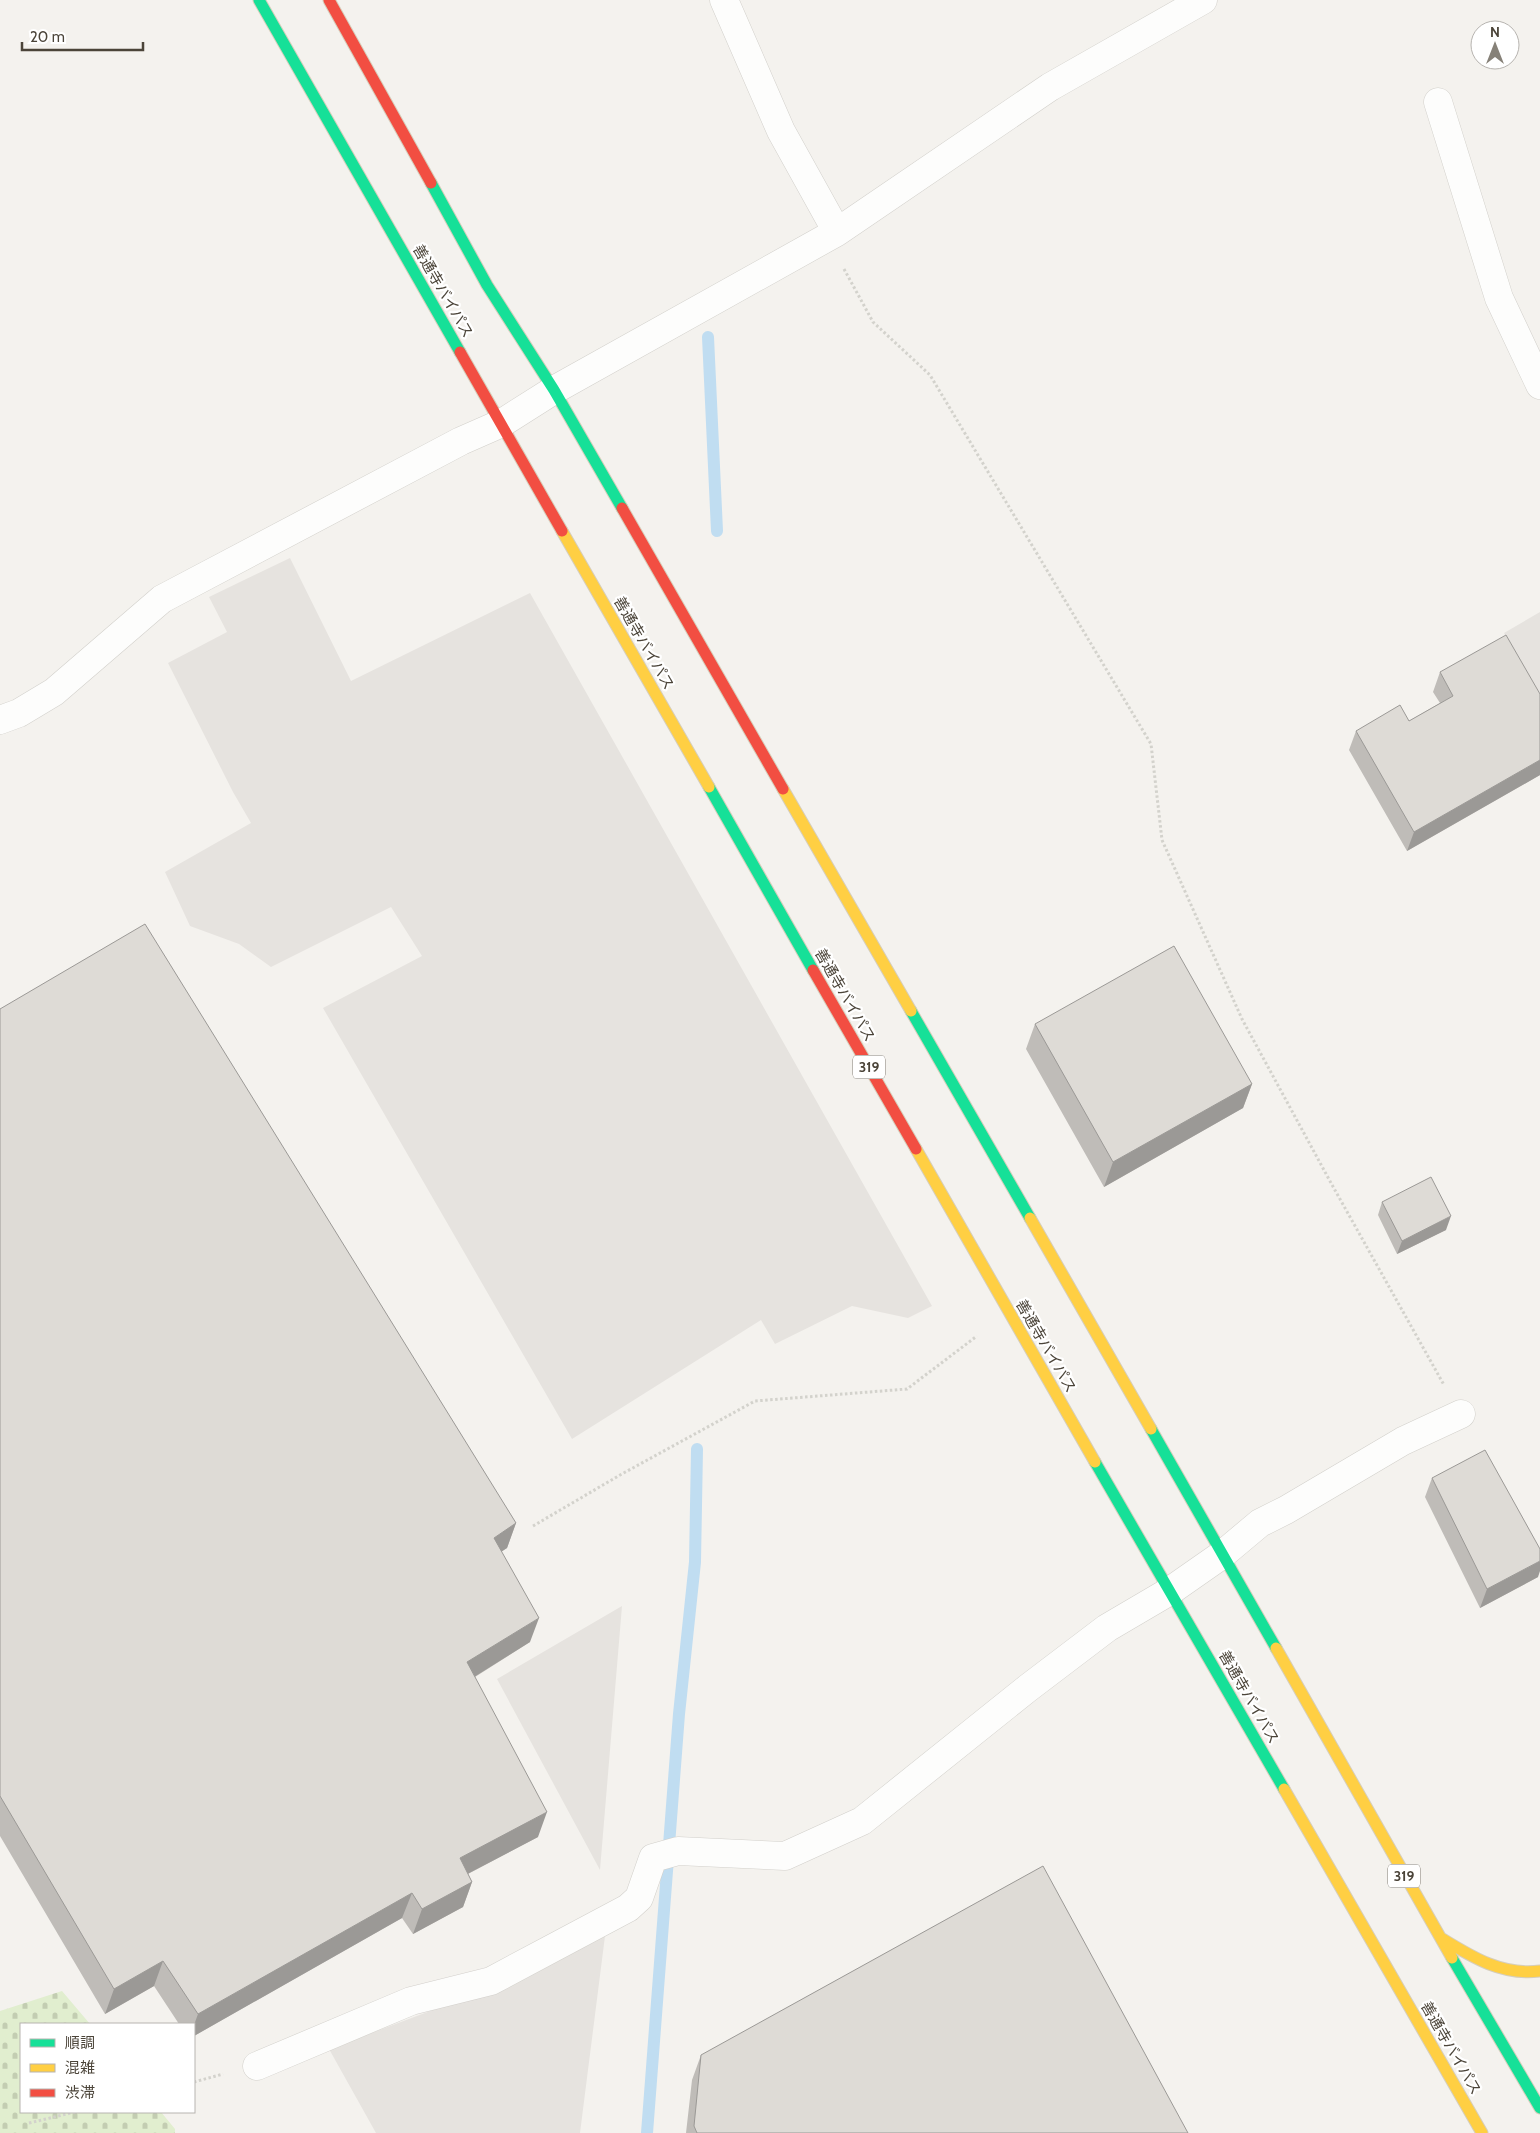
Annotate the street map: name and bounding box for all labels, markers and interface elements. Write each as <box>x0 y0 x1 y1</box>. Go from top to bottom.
scale bar <box>22 20 144 52</box>
north arrow <box>1470 20 1520 70</box>
text: N <box>1490 23 1500 41</box>
text: 20 m <box>30 28 65 46</box>
street label: 善通寺バイパス <box>409 241 477 341</box>
street label: 善通寺バイパス <box>610 593 678 693</box>
street label: 善通寺バイパス <box>811 945 879 1045</box>
road number: 319 <box>853 1056 885 1078</box>
street label: 善通寺バイパス <box>1012 1296 1080 1396</box>
street label: 善通寺バイパス <box>1215 1647 1283 1747</box>
road number: 319 <box>1388 1864 1420 1888</box>
street label: 善通寺バイパス <box>1417 1998 1485 2098</box>
legend <box>20 2023 195 2113</box>
text: 順調 <box>65 2034 95 2052</box>
text: 混雑 <box>65 2059 95 2077</box>
text: 渋滞 <box>65 2084 95 2102</box>

